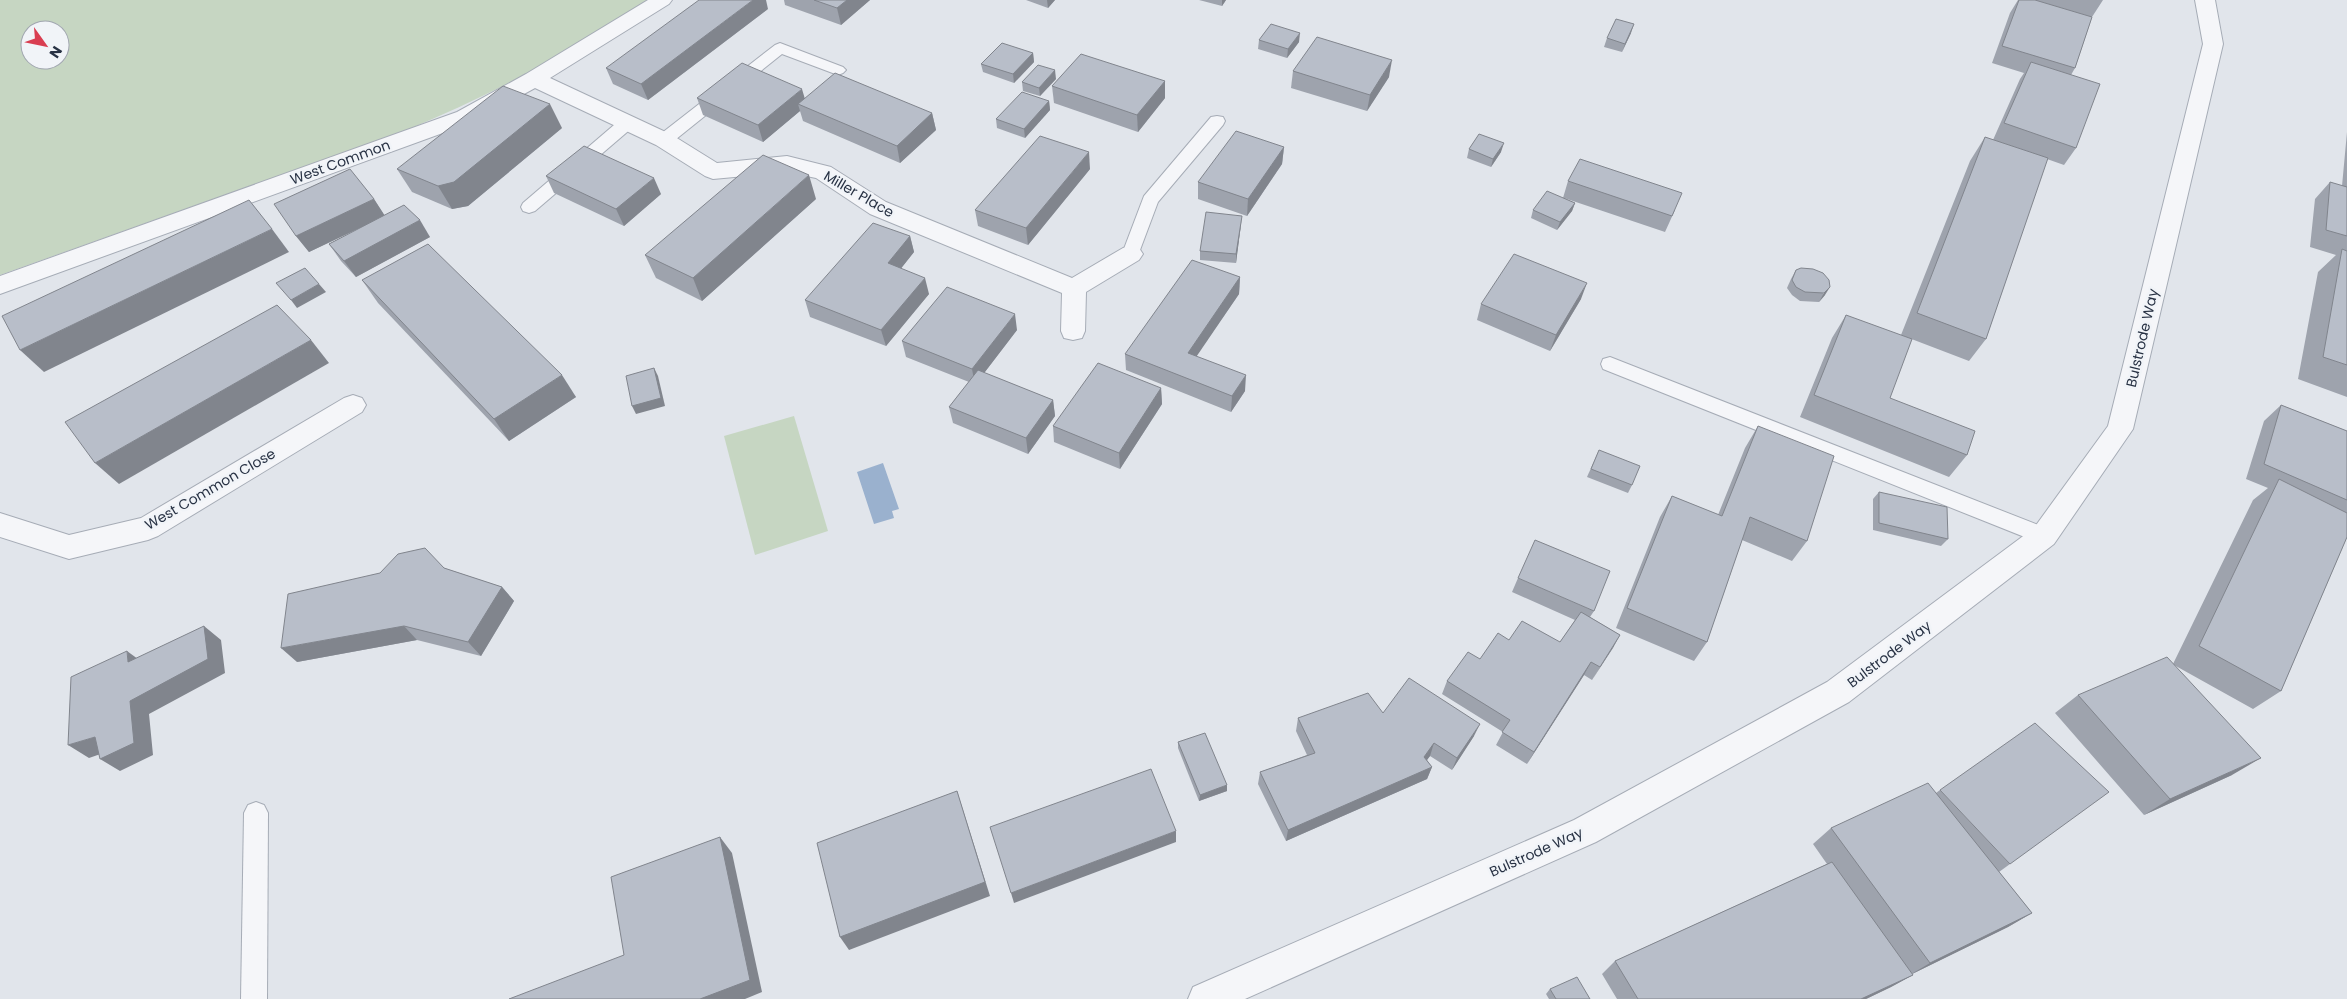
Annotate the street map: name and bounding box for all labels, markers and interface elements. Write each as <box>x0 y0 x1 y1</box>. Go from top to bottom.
north arrow <box>20 20 70 70</box>
text: N <box>45 42 67 62</box>
street label: West Common <box>287 135 393 189</box>
street label: Miller Place <box>820 166 898 222</box>
street label: Bulstrode Way <box>2121 287 2163 389</box>
street label: West Common Close <box>141 443 279 535</box>
street label: Bulstrode Way <box>1843 616 1935 692</box>
street label: Bulstrode Way <box>1486 822 1586 882</box>

